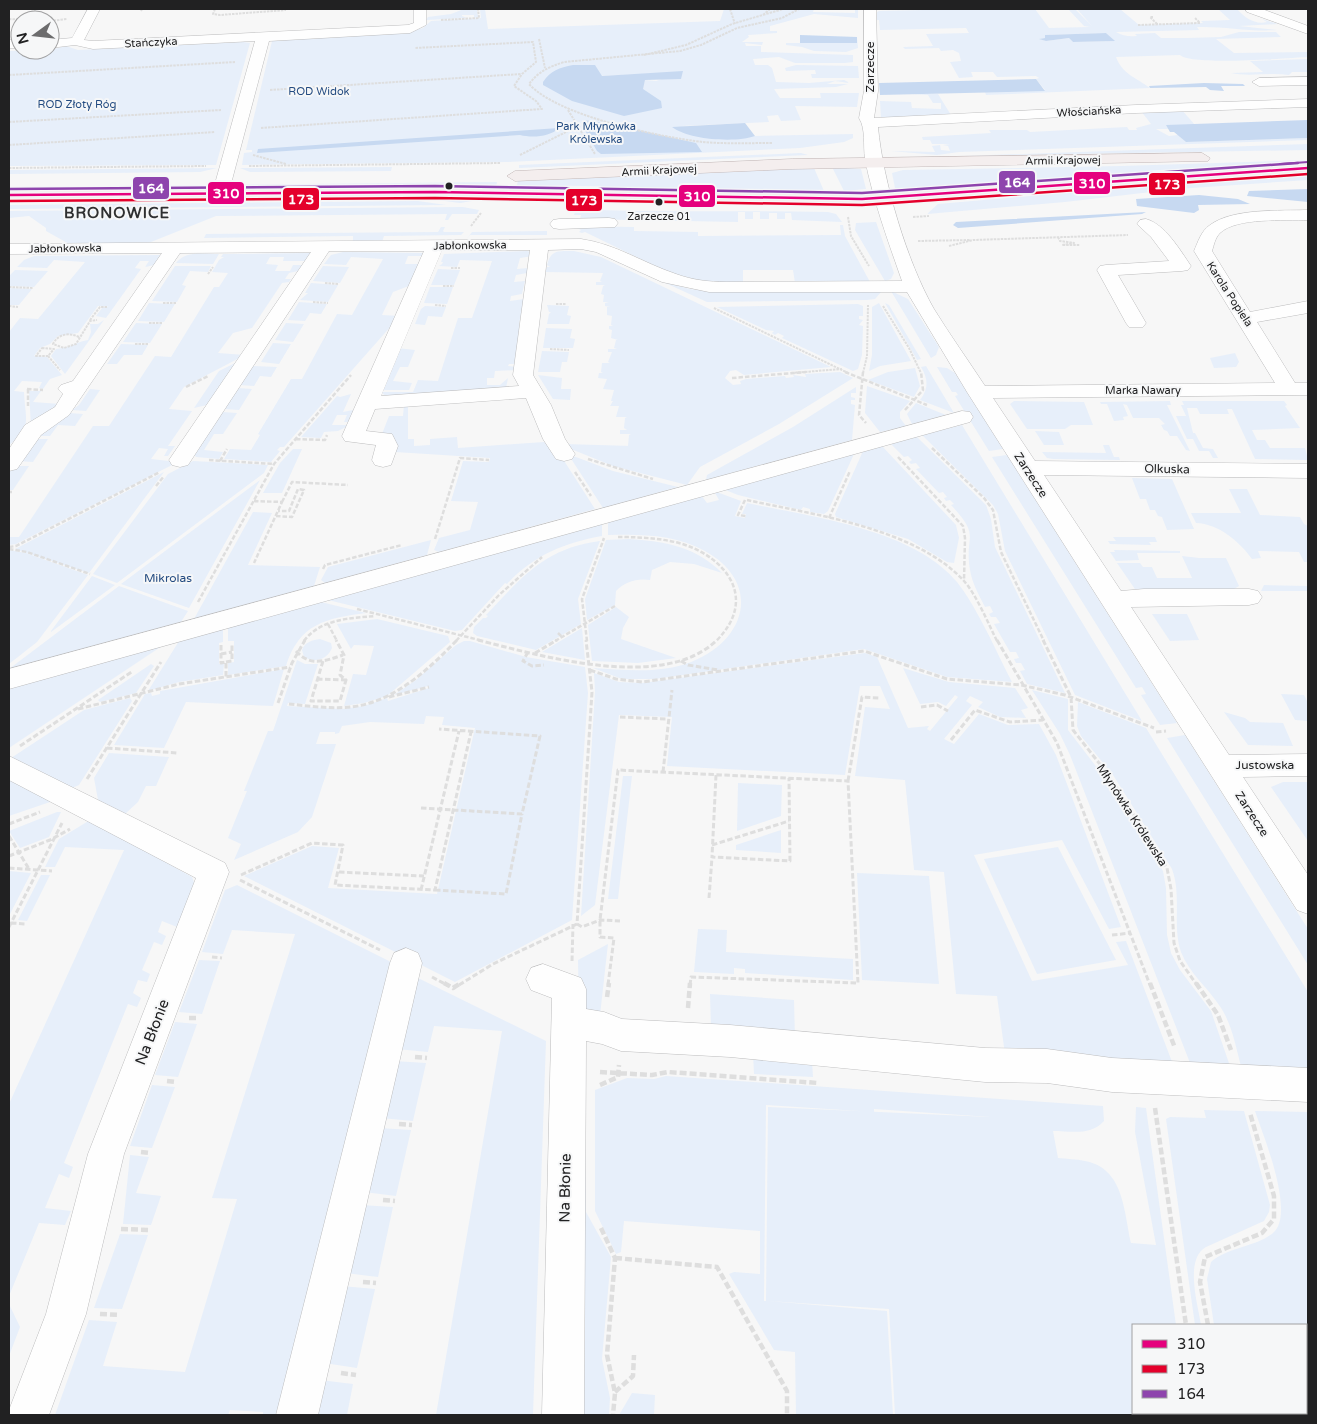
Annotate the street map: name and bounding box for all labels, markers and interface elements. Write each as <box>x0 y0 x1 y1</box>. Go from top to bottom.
north arrow <box>10 10 60 60</box>
text: N <box>13 31 33 46</box>
street label: Stańczyka <box>124 35 178 50</box>
street label: Zarzecze <box>863 41 877 92</box>
park label: ROD Widok <box>288 85 350 98</box>
park label: ROD Złoty Róg <box>38 98 116 111</box>
street label: Włościańska <box>1056 103 1122 120</box>
park label: Park Młynówka Królewska <box>556 120 636 146</box>
street label: Armii Krajowej <box>1025 153 1101 168</box>
street label: Armii Krajowej <box>621 162 697 179</box>
line badge: 164 <box>998 170 1036 194</box>
line badge: 310 <box>1073 171 1111 195</box>
line badge: 173 <box>1148 172 1186 196</box>
text: 164 <box>1004 174 1030 191</box>
text: 310 <box>1079 175 1105 192</box>
line badge: 164 <box>132 176 170 200</box>
text: 173 <box>1154 176 1180 193</box>
text: 164 <box>138 180 164 197</box>
line badge: 310 <box>207 181 245 205</box>
unlabelled marker <box>444 181 454 191</box>
line badge: 310 <box>678 184 716 208</box>
text: 310 <box>213 185 239 202</box>
line badge: 173 <box>282 187 320 211</box>
line badge: 173 <box>565 188 603 212</box>
text: 310 <box>684 188 710 205</box>
text: 173 <box>288 191 314 208</box>
text: 173 <box>571 192 597 209</box>
marker: Zarzecze 01 <box>654 197 664 207</box>
district label: BRONOWICE <box>64 204 170 222</box>
place label: Zarzecze 01 <box>627 210 691 223</box>
street label: Jabłonkowska <box>433 238 507 253</box>
street label: Jabłonkowska <box>28 241 102 256</box>
street label: Karola Popiela <box>1204 259 1255 329</box>
street label: Marka Nawary <box>1105 384 1181 397</box>
street label: Zarzecze <box>1011 450 1051 500</box>
street label: Olkuska <box>1144 462 1190 476</box>
park label: Mikrolas <box>144 571 192 585</box>
street label: Justowska <box>1236 758 1294 772</box>
street label: Młynówka Królewska <box>1094 761 1170 869</box>
street label: Zarzecze <box>1232 789 1272 839</box>
street label: Na Błonie <box>131 997 173 1067</box>
street label: Na Błonie <box>555 1153 575 1223</box>
legend <box>1132 1324 1307 1414</box>
text: 310 <box>1177 1335 1205 1353</box>
text: 173 <box>1177 1360 1205 1378</box>
text: 164 <box>1177 1385 1205 1403</box>

